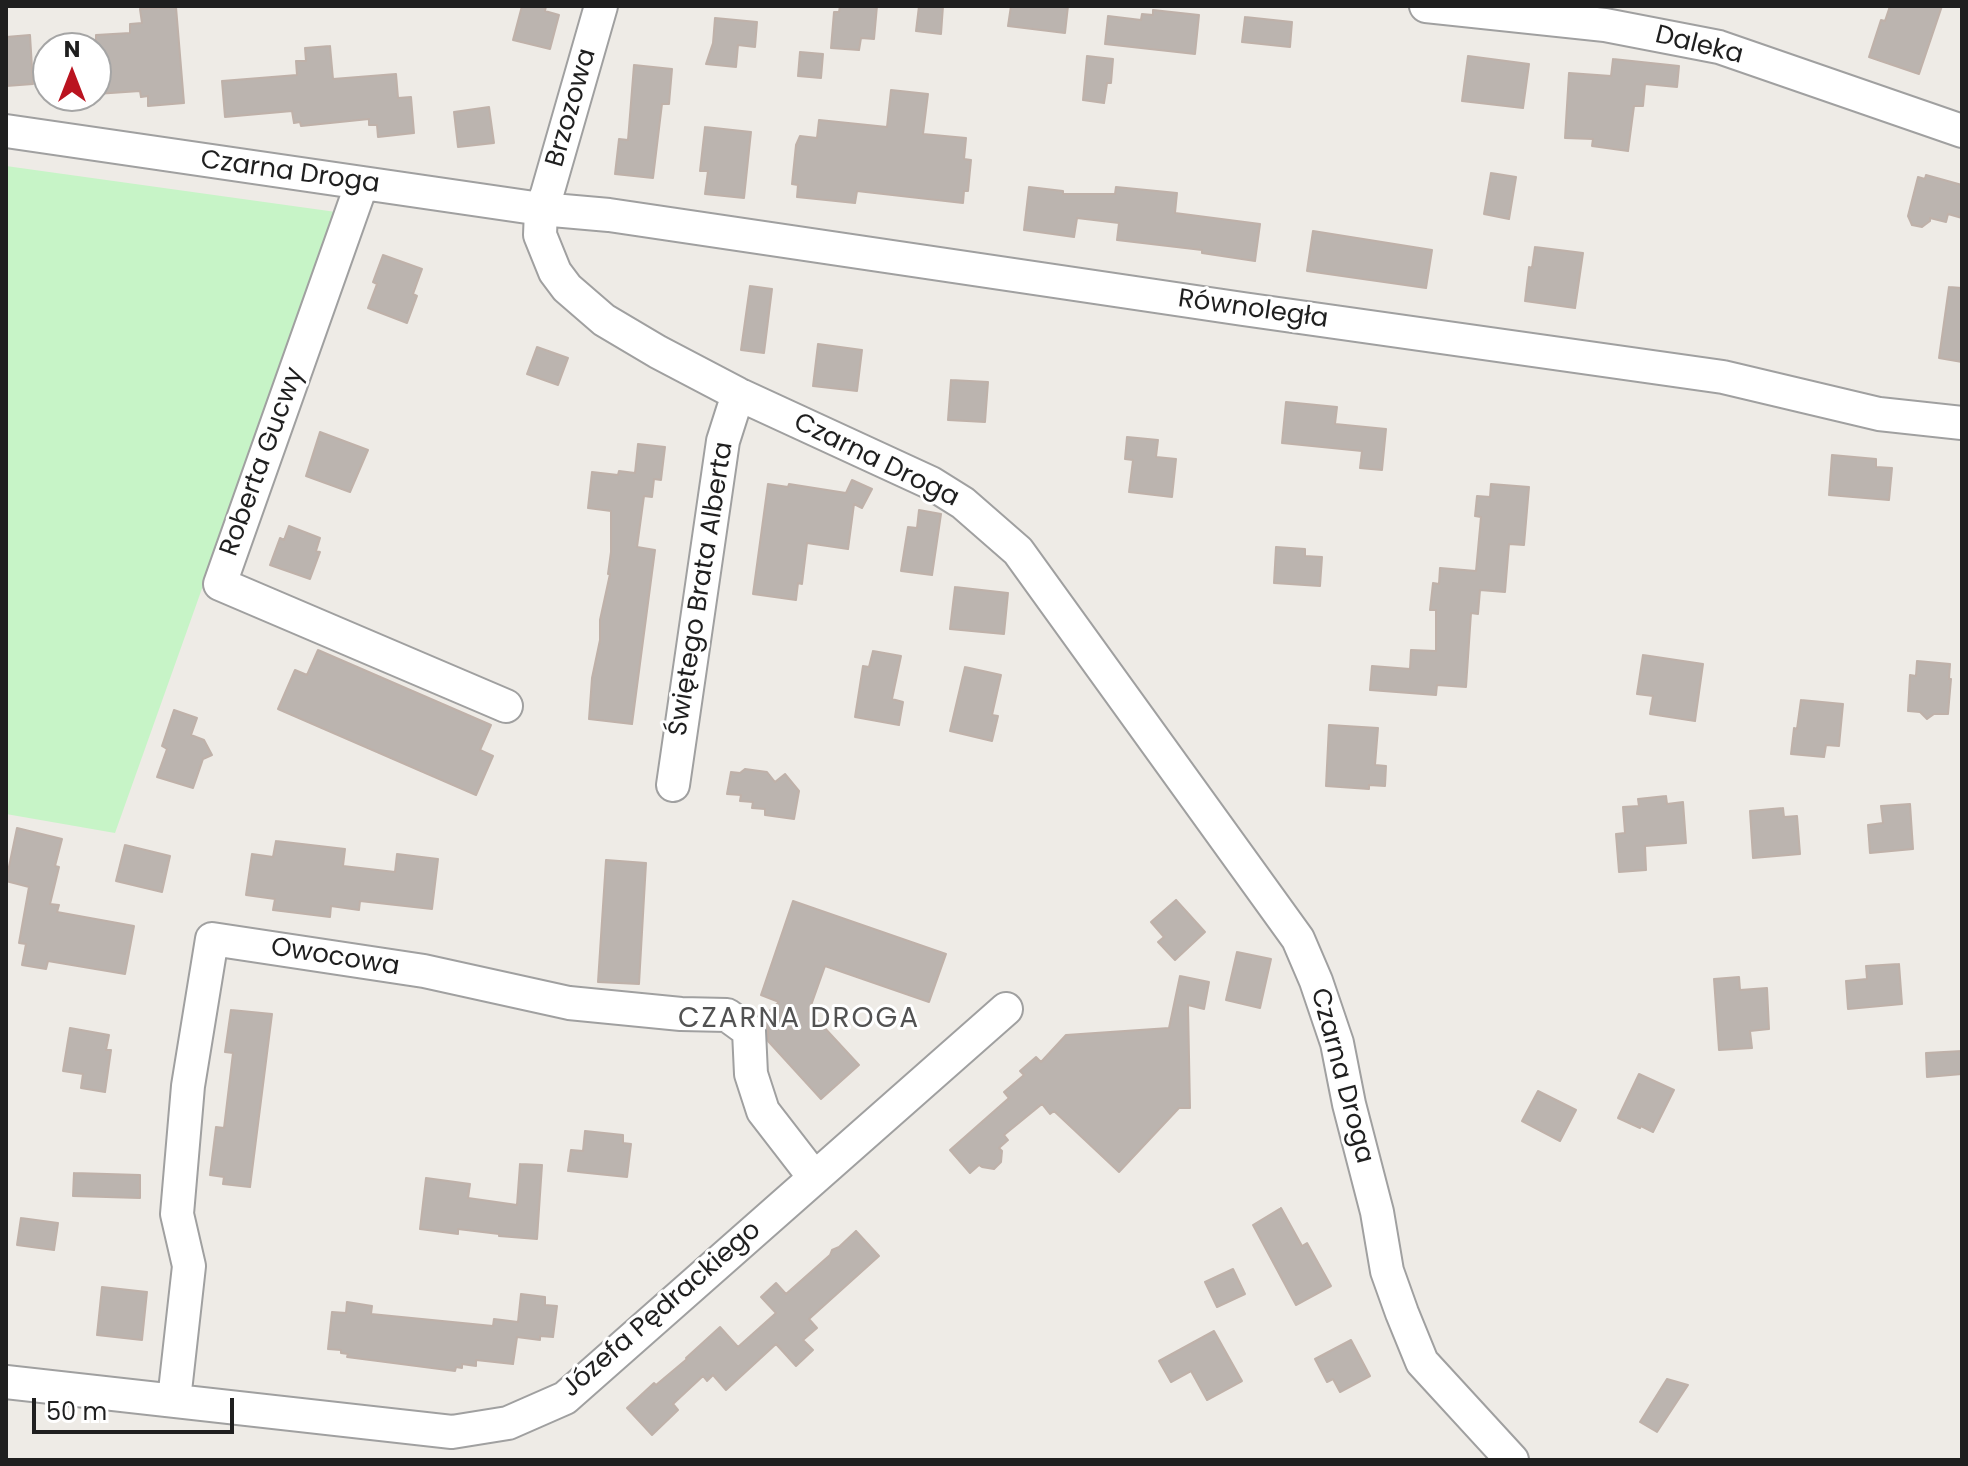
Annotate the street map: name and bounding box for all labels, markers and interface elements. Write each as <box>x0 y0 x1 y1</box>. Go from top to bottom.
street label: Daleka <box>1652 20 1746 72</box>
north arrow <box>32 32 112 112</box>
text: N <box>64 34 80 65</box>
street label: Brzozowa <box>540 45 604 171</box>
street label: Czarna Droga <box>199 145 381 201</box>
street label: Równoległa <box>1176 284 1330 336</box>
street label: Roberta Gucwy <box>214 363 312 561</box>
street label: Czarna Droga <box>788 407 964 515</box>
street label: Świętego Brata Alberta <box>663 440 741 738</box>
street label: Owocowa <box>269 932 401 984</box>
street label: Czarna Droga <box>1303 985 1379 1167</box>
district label: CZARNA DROGA <box>678 1003 920 1037</box>
street label: Józefa Pędrackiego <box>556 1215 768 1405</box>
scale bar <box>36 1382 238 1432</box>
text: 50 m <box>46 1395 107 1428</box>

